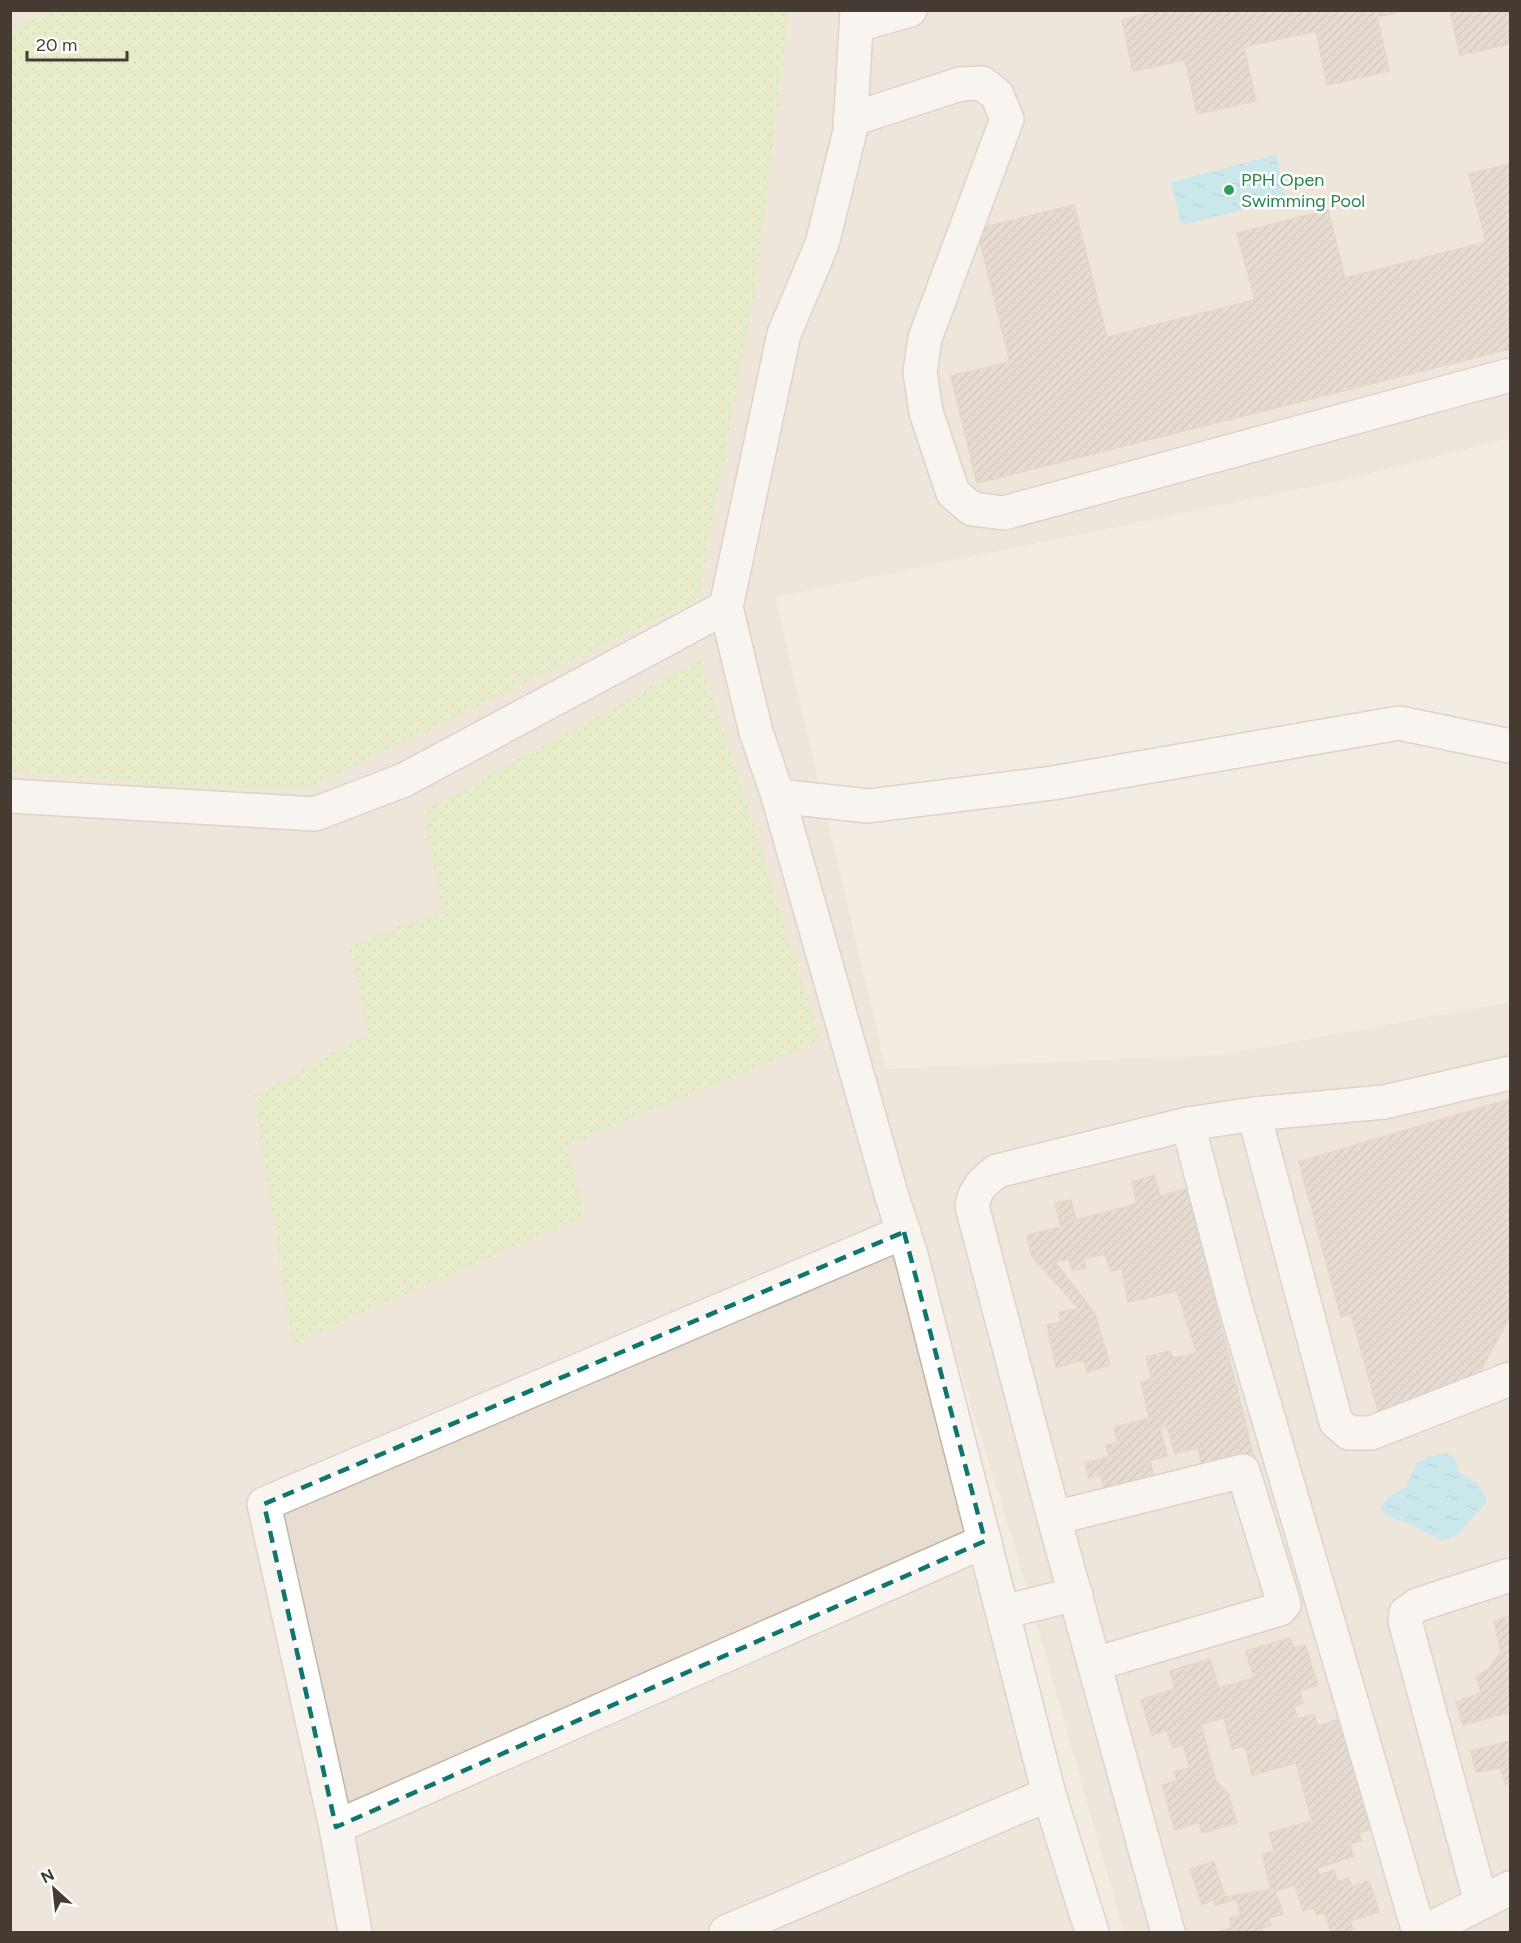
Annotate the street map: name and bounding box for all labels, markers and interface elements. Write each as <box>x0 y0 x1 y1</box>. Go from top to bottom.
scale bar <box>27 24 128 62</box>
text: 20 m <box>36 34 77 56</box>
place label: PPH Open Swimming Pool <box>1241 169 1365 212</box>
marker: PPH Open Swimming Pool <box>1222 183 1236 197</box>
north arrow <box>24 1859 84 1919</box>
text: N <box>38 1865 57 1887</box>

